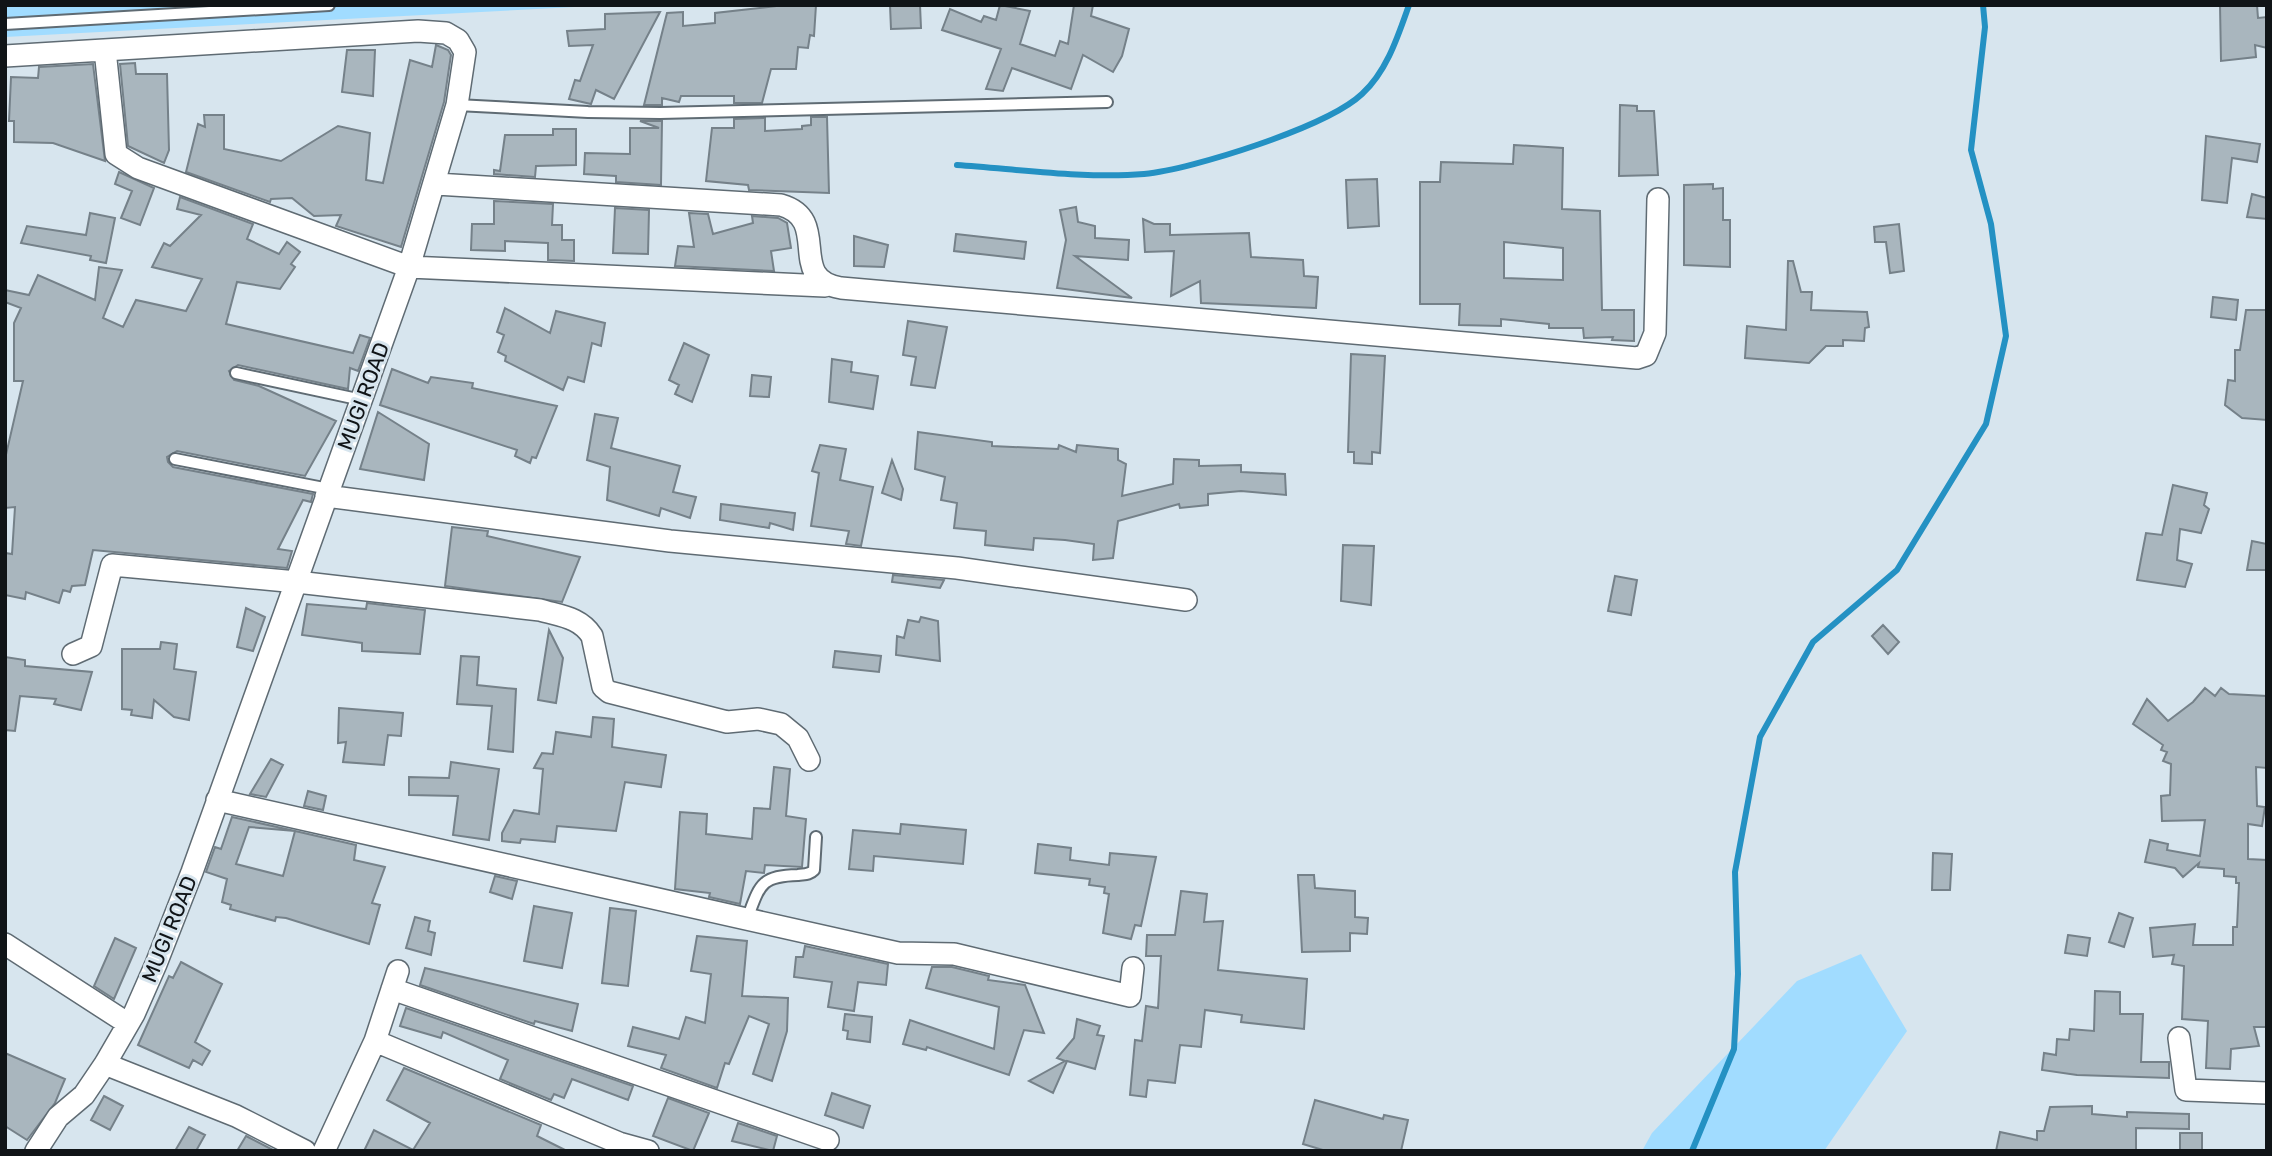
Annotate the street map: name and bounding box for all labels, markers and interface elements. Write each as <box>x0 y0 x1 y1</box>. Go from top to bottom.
street label: MUGI ROAD <box>332 339 394 453</box>
street label: MUGI ROAD <box>136 872 202 986</box>

